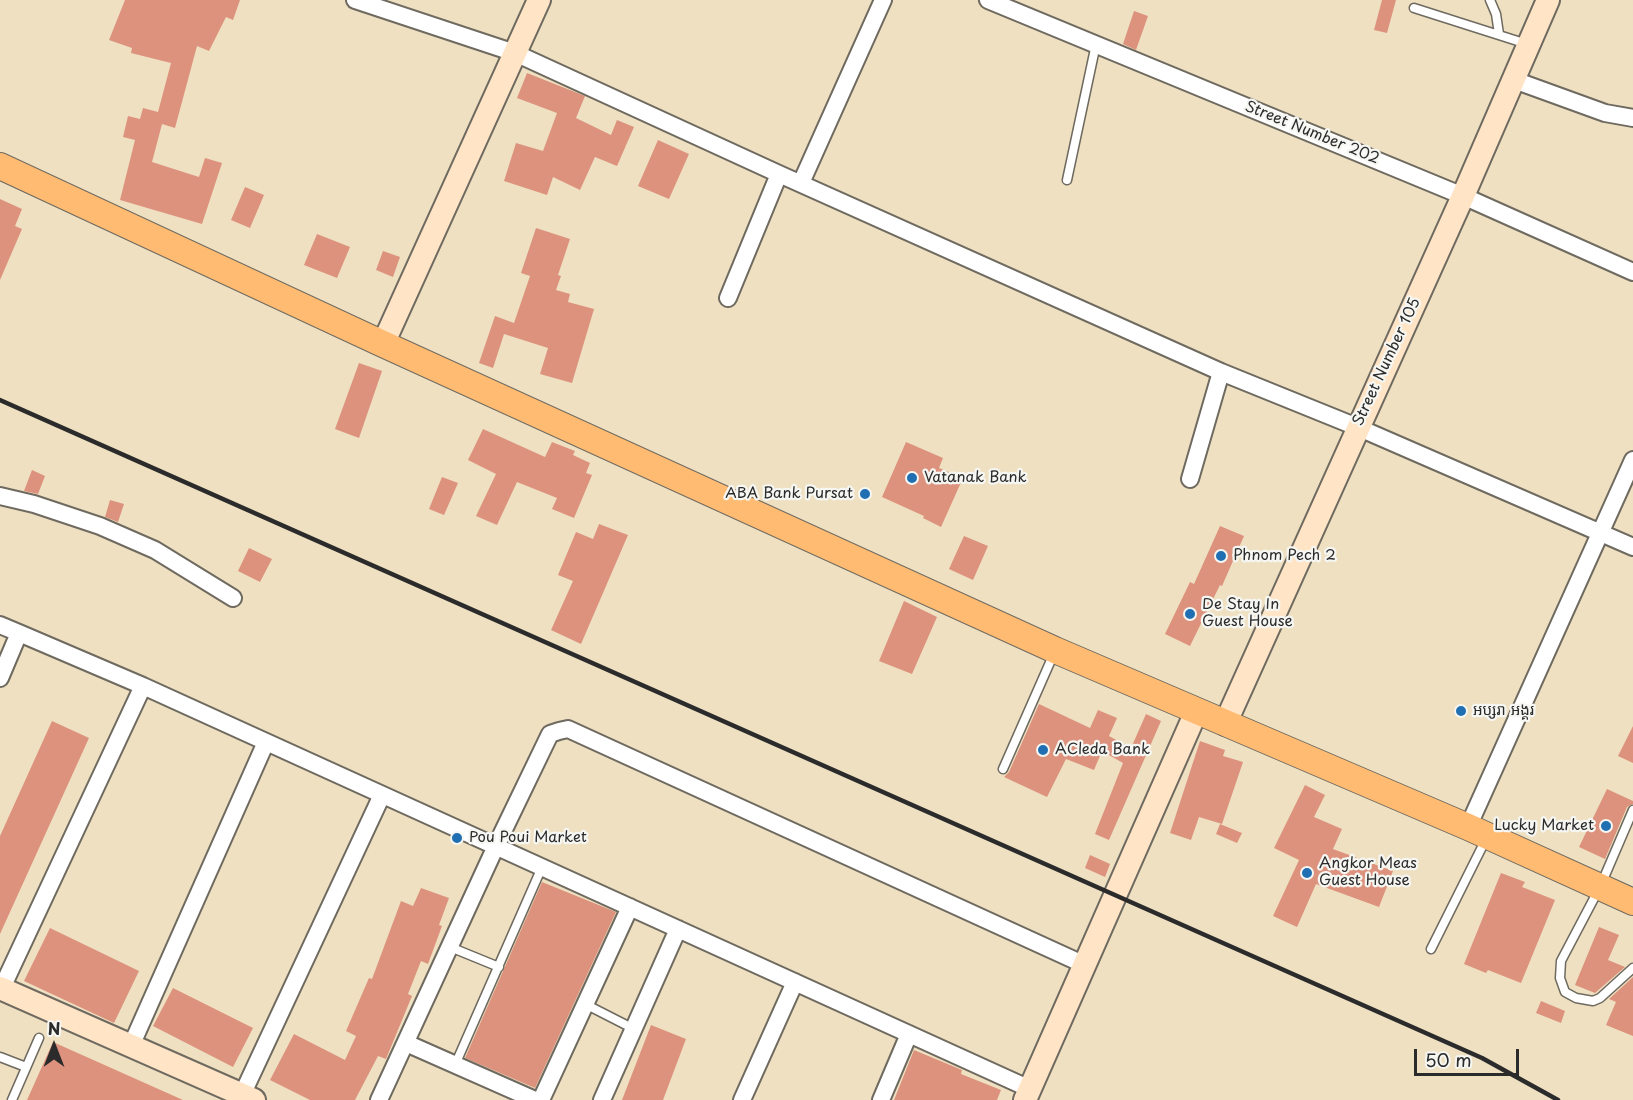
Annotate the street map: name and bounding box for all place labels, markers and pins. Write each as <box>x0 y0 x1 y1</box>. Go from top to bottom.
place label: Vatanak Bank <box>924 469 1027 487</box>
marker: Vatanak Bank <box>905 471 919 485</box>
place label: ABA Bank Pursat <box>725 485 853 503</box>
marker: ABA Bank Pursat <box>858 487 872 501</box>
place label: Phnom Pech 2 <box>1233 547 1336 565</box>
marker: Phnom Pech 2 <box>1214 549 1228 563</box>
place label: De Stay In Guest House <box>1202 596 1293 631</box>
marker: De Stay In Guest House <box>1183 607 1197 621</box>
place label: អប្សរា អង្គរ <box>1473 702 1534 720</box>
marker: អប្សរា អង្គរ <box>1454 704 1468 718</box>
place label: ACleda Bank <box>1055 741 1150 759</box>
marker: ACleda Bank <box>1036 743 1050 757</box>
place label: Lucky Market <box>1494 817 1594 835</box>
marker: Lucky Market <box>1599 819 1613 833</box>
place label: Pou Poui Market <box>469 829 587 847</box>
marker: Pou Poui Market <box>450 831 464 845</box>
place label: Angkor Meas Guest House <box>1319 855 1417 890</box>
marker: Angkor Meas Guest House <box>1300 866 1314 880</box>

